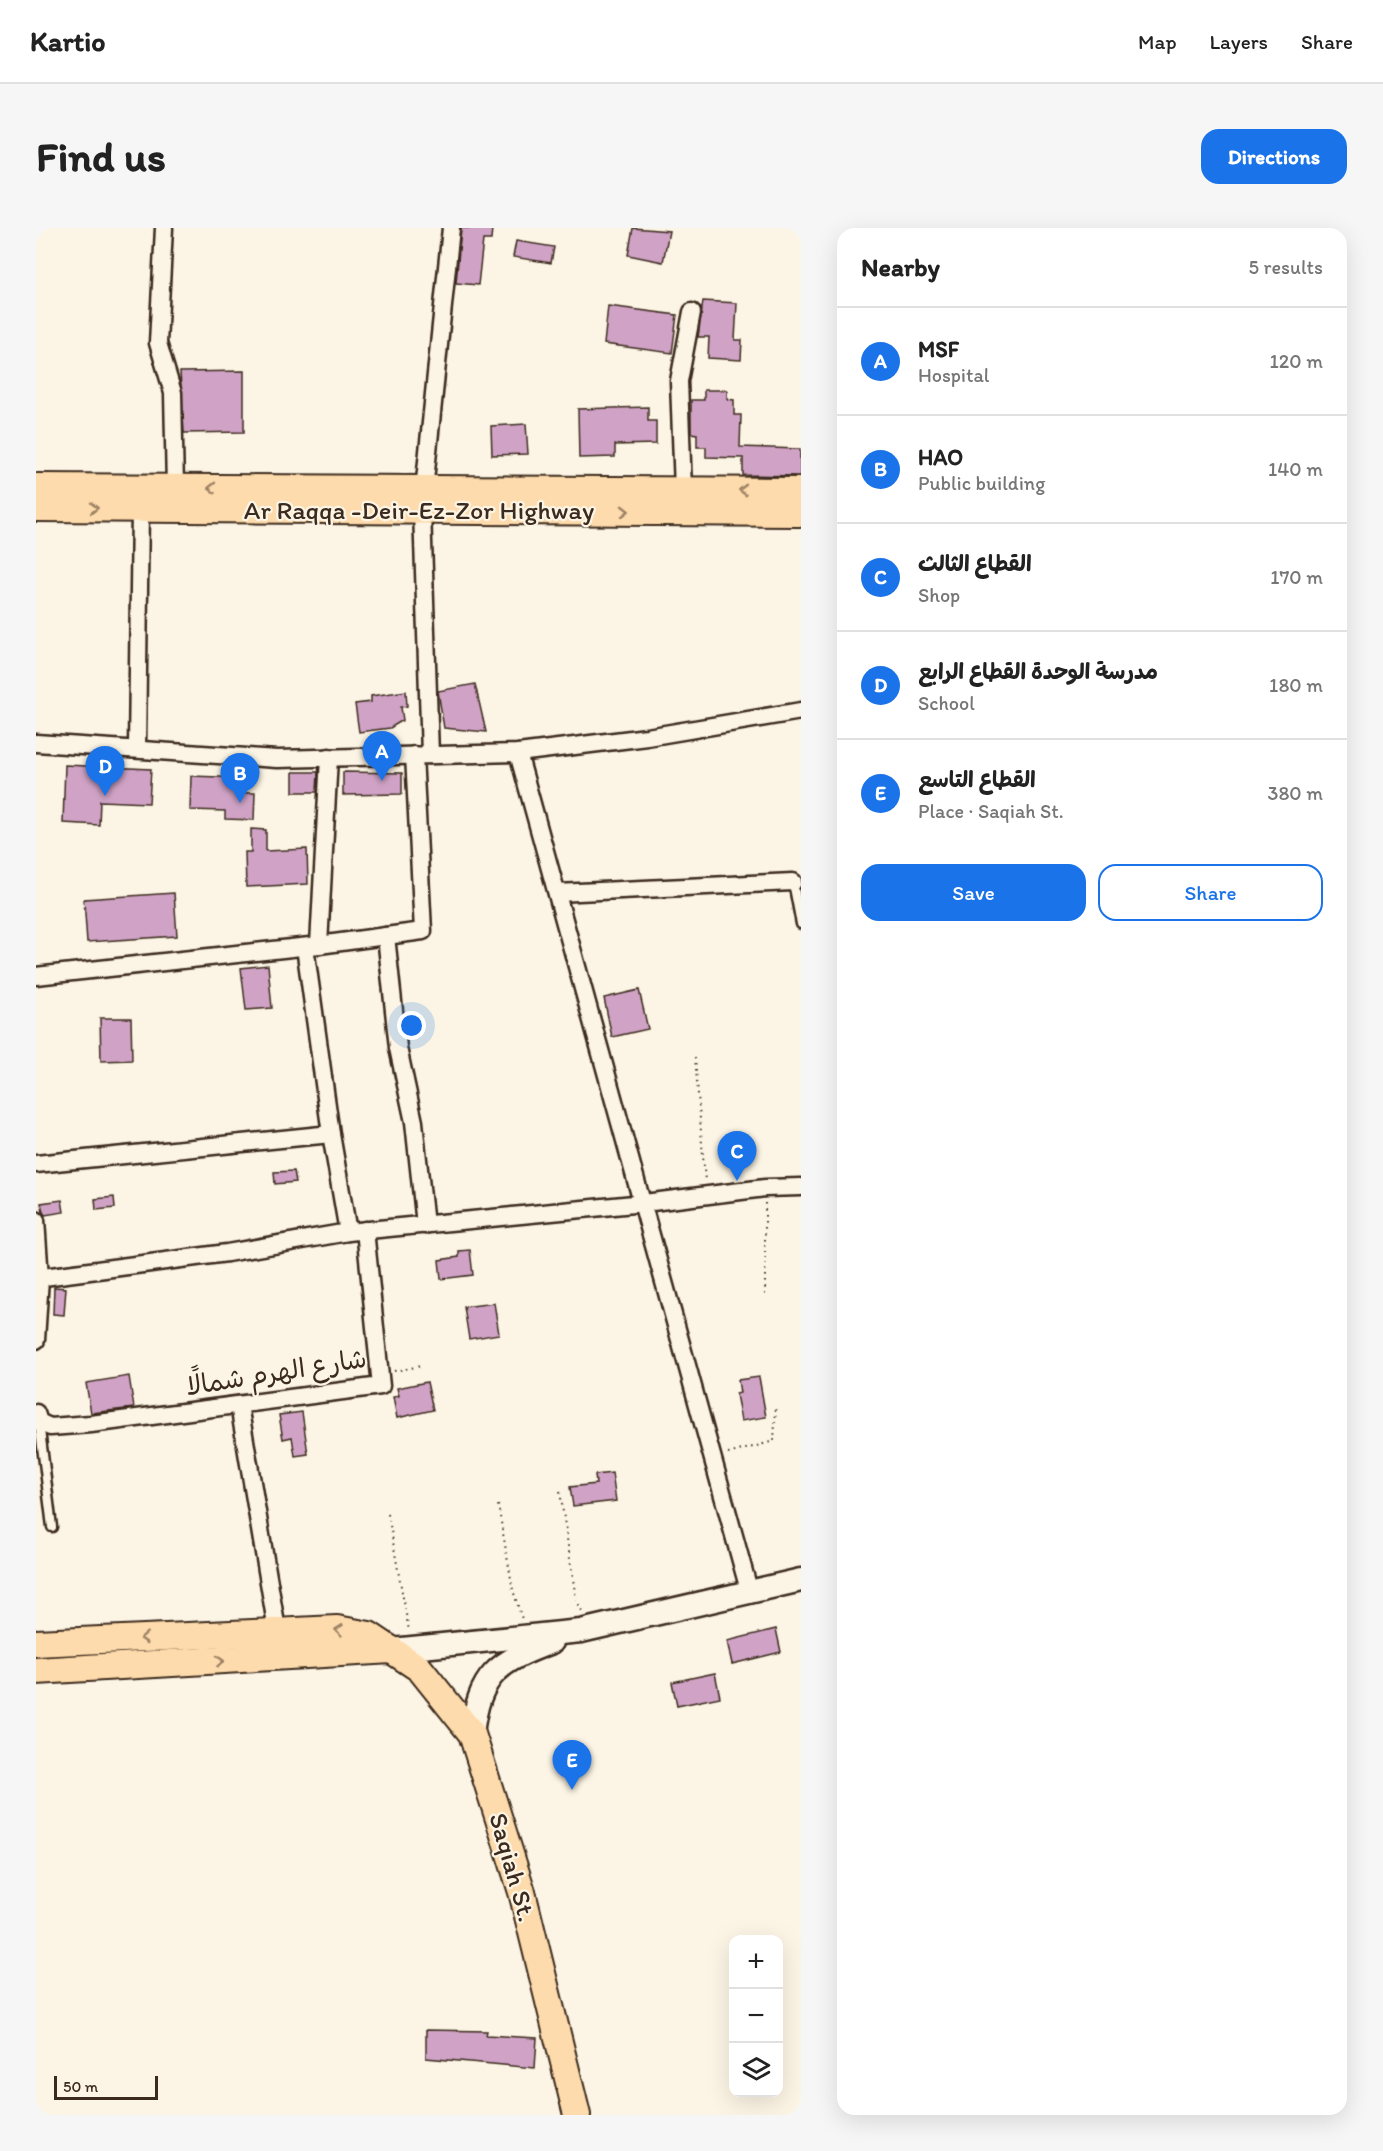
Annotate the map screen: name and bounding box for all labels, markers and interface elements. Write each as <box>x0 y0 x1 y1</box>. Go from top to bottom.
text: Kartio <box>30 24 105 58</box>
text: Map <box>1138 29 1177 54</box>
text: Layers <box>1210 29 1268 54</box>
text: Share <box>1301 29 1353 54</box>
button: Directions <box>1201 129 1347 184</box>
text: Find us <box>36 131 166 182</box>
text: Nearby <box>861 251 940 283</box>
text: 5 results <box>1249 255 1323 279</box>
text: MSF <box>918 336 959 363</box>
text: A <box>874 349 887 373</box>
text: 120 m <box>1270 349 1323 373</box>
text: Hospital <box>918 363 990 387</box>
text: HAO <box>918 444 963 471</box>
text: B <box>874 457 887 481</box>
text: 140 m <box>1268 457 1323 481</box>
text: Public building <box>918 471 1045 495</box>
one-way arrow <box>207 482 216 494</box>
one-way arrow <box>738 484 747 496</box>
street label: Ar Raqqa -Deir-Ez-Zor Highway <box>244 494 594 526</box>
one-way arrow <box>90 502 99 514</box>
one-way arrow <box>621 505 630 518</box>
text: القطاع الثالث <box>918 550 1032 577</box>
text: C <box>874 565 887 589</box>
text: 170 m <box>1270 565 1323 589</box>
text: Shop <box>918 583 960 607</box>
text: مدرسة الوحدة القطاع الرابع <box>918 658 1158 685</box>
text: D <box>874 673 887 697</box>
text: 180 m <box>1269 673 1323 697</box>
text: School <box>918 691 975 715</box>
pin: A <box>362 732 402 781</box>
pin: D <box>86 746 124 796</box>
pin: B <box>220 754 260 803</box>
text: القطاع التاسع <box>918 766 1036 793</box>
text: E <box>875 781 886 805</box>
text: 380 m <box>1268 781 1323 805</box>
text: Place · Saqiah St. <box>918 799 1064 823</box>
button: Save <box>861 864 1086 921</box>
button: Share <box>1098 864 1323 921</box>
your location <box>397 1011 426 1040</box>
pin: C <box>718 1132 756 1181</box>
street label: شارع الهرم شمالًا <box>183 1338 369 1406</box>
one-way arrow <box>334 1624 344 1637</box>
one-way arrow <box>140 1631 149 1644</box>
one-way arrow <box>216 1655 225 1668</box>
pin: E <box>552 1740 592 1790</box>
street label: Saqiah St. <box>482 1809 544 1925</box>
map controls <box>729 1935 783 2097</box>
button: + <box>729 1935 783 1989</box>
button: − <box>729 1989 783 2043</box>
button: layers <box>729 2043 783 2097</box>
scale bar <box>54 2073 158 2100</box>
text: 50 m <box>63 2077 98 2096</box>

